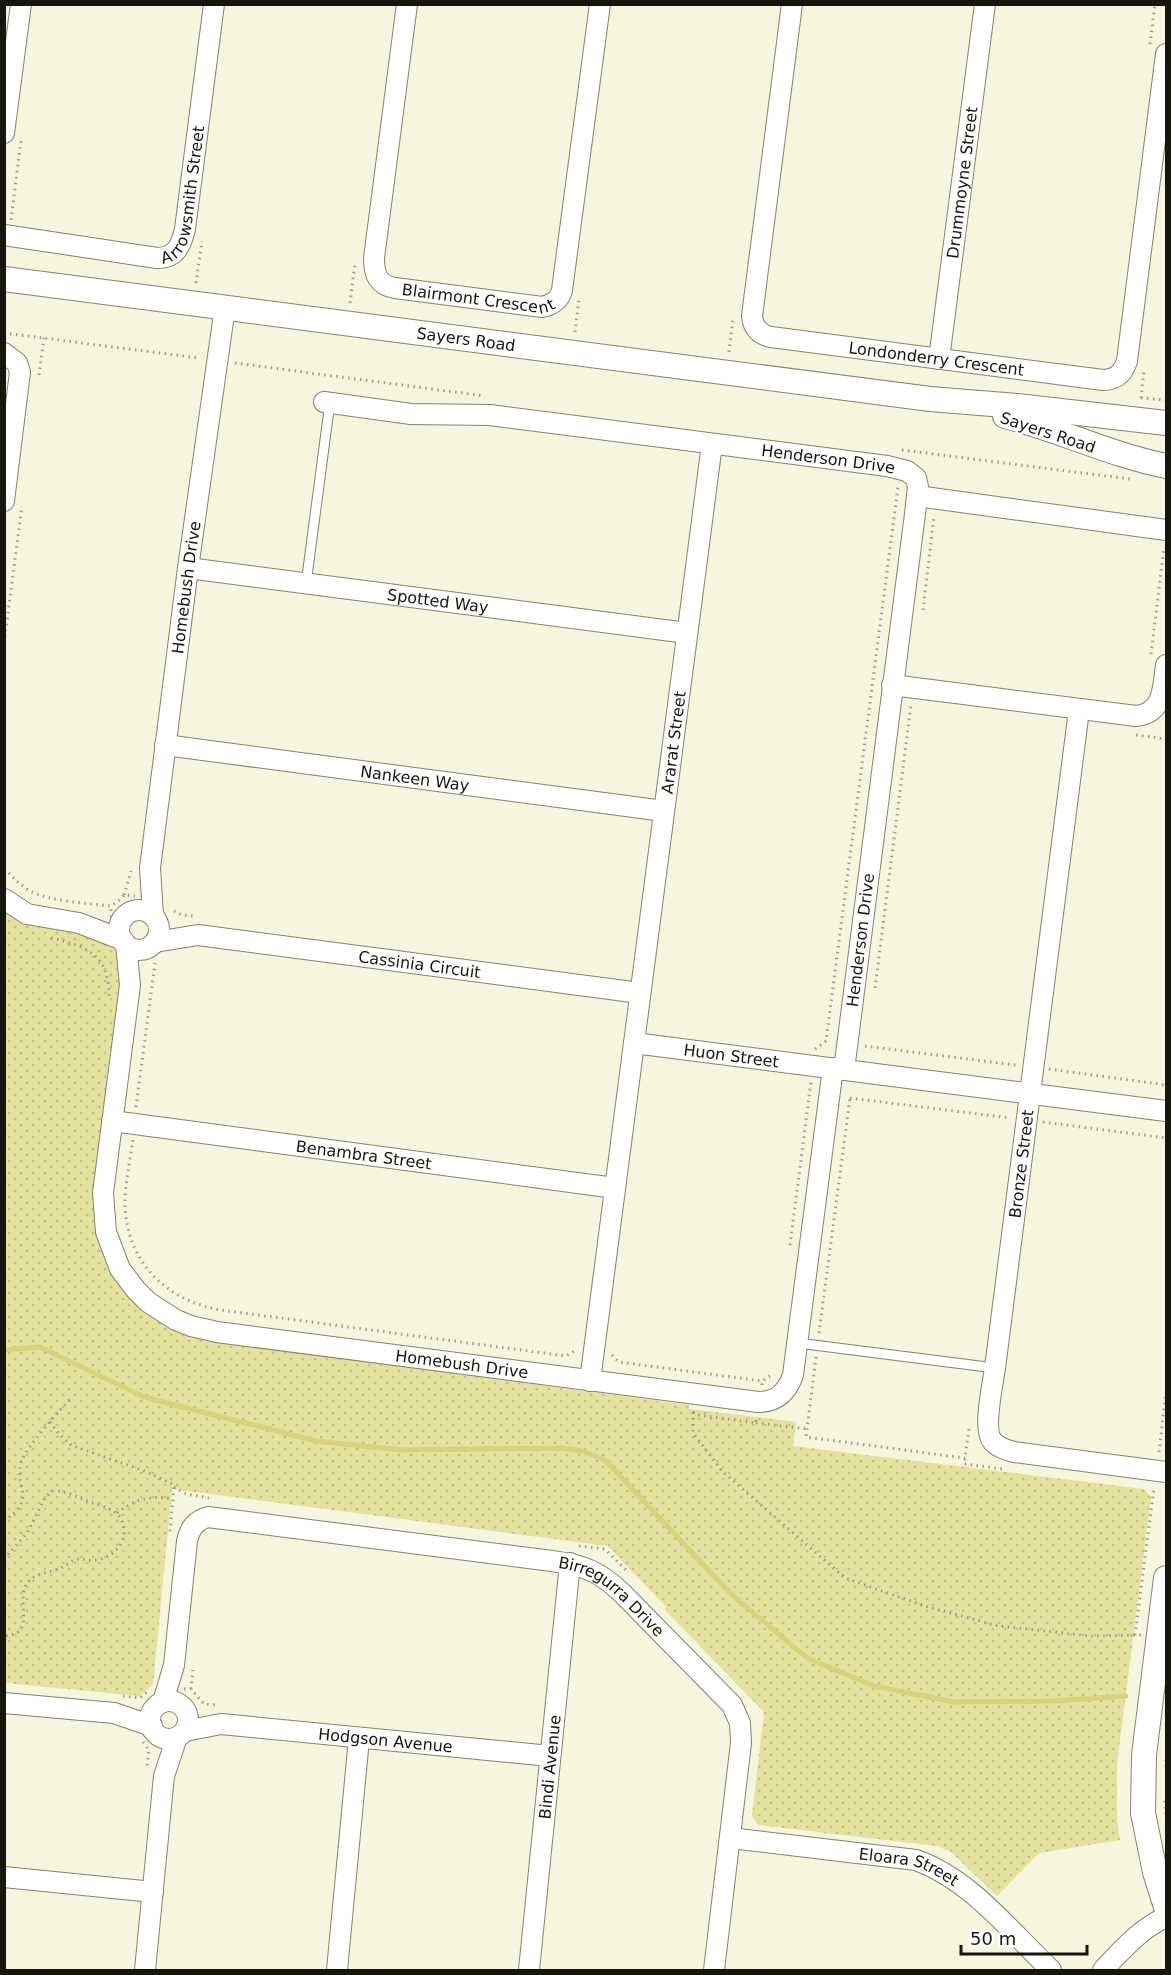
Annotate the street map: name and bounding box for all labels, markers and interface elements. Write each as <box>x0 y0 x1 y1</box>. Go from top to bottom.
street label: Drummoyne Street <box>943 105 982 260</box>
street label: Arrowsmith Street <box>158 125 208 268</box>
street label: Blairmont Crescent <box>401 280 558 318</box>
street label: Sayers Road <box>416 324 517 355</box>
street label: Londonderry Crescent <box>847 338 1025 380</box>
street label: Sayers Road <box>998 408 1098 457</box>
street label: Henderson Drive <box>760 441 897 478</box>
street label: Homebush Drive <box>168 520 205 655</box>
street label: Spotted Way <box>386 585 490 617</box>
street label: Ararat Street <box>658 690 690 795</box>
street label: Nankeen Way <box>359 762 470 795</box>
street label: Henderson Drive <box>843 872 878 1008</box>
street label: Cassinia Circuit <box>357 947 482 982</box>
street label: Huon Street <box>682 1040 780 1071</box>
street label: Bronze Street <box>1005 1109 1038 1219</box>
street label: Benambra Street <box>295 1137 433 1173</box>
street label: Homebush Drive <box>394 1346 529 1382</box>
street label: Birregurra Drive <box>557 1553 668 1641</box>
street label: Bindi Avenue <box>535 1714 565 1820</box>
street label: Hodgson Avenue <box>317 1725 454 1756</box>
street label: Eloara Street <box>858 1844 962 1890</box>
scale bar <box>961 1918 1087 1956</box>
text: 50 m <box>970 1928 1016 1949</box>

